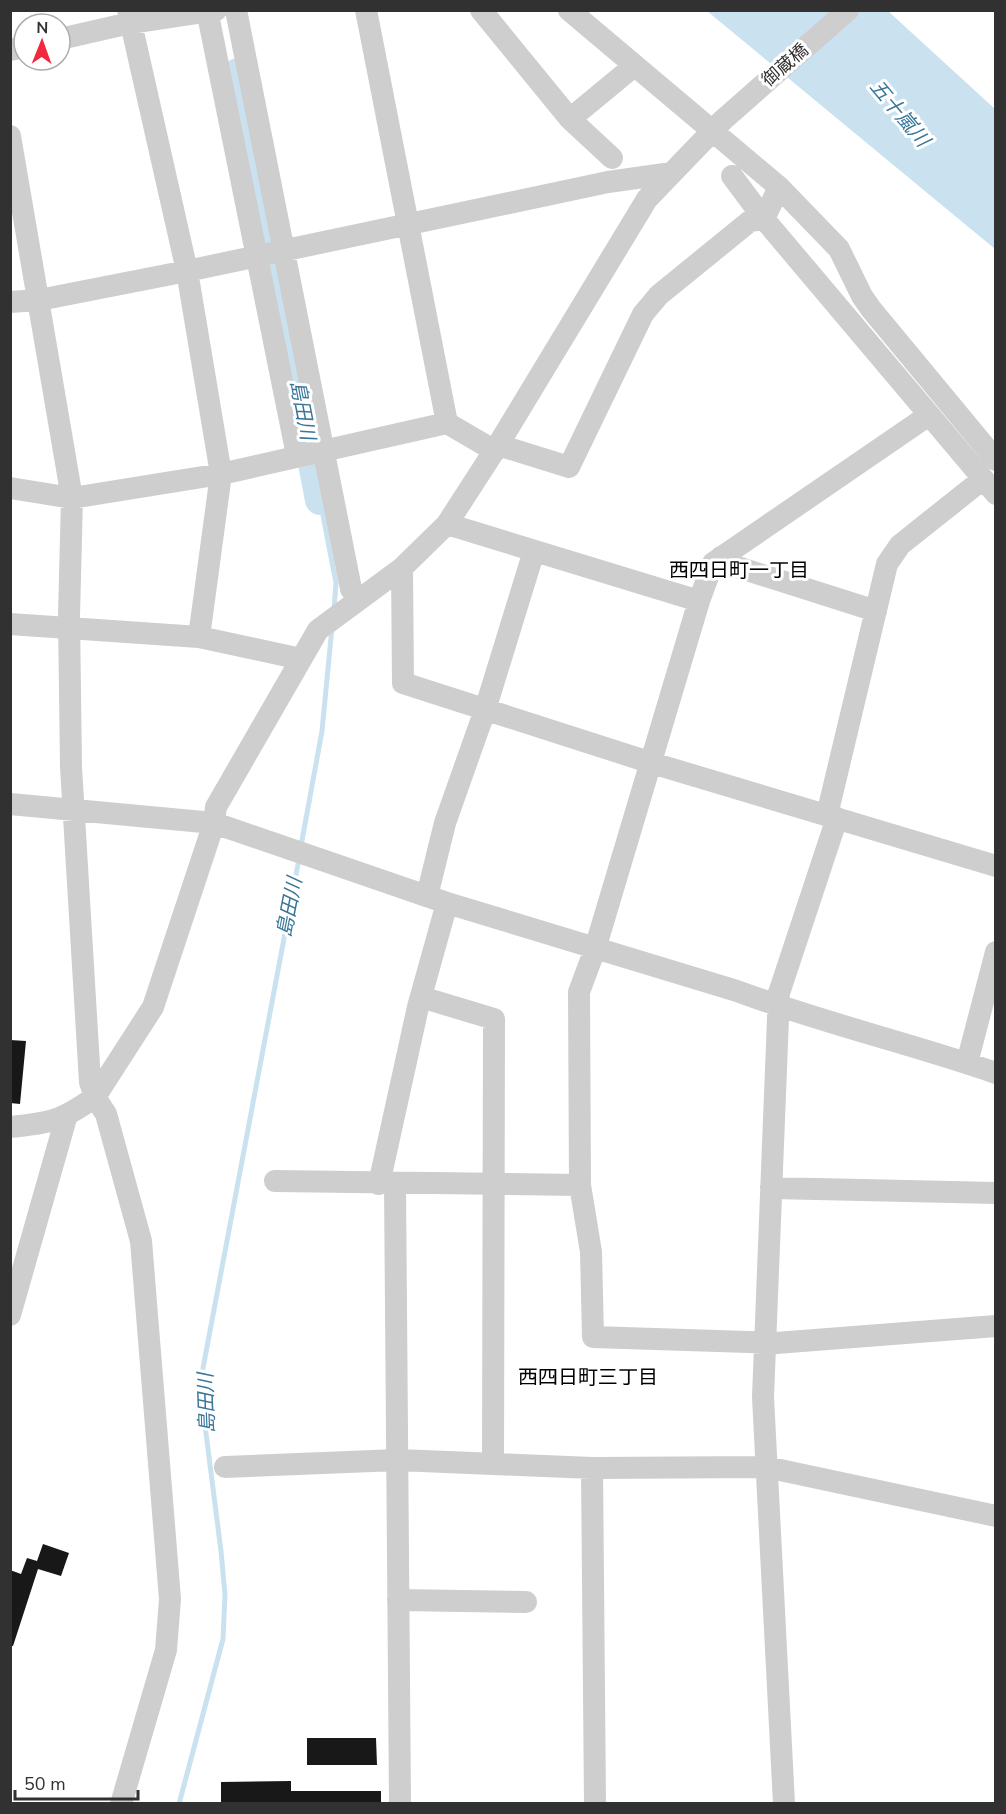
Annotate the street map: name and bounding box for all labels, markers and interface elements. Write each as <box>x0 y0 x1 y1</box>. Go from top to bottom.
north arrow <box>12 12 72 72</box>
text: N <box>36 17 48 39</box>
street label: 御蔵橋 <box>757 38 813 92</box>
water label: 五十嵐川 <box>864 74 937 154</box>
water label: 島田川 <box>284 378 322 444</box>
district label: 西四日町一丁目 <box>669 557 809 584</box>
water label: 島田川 <box>271 873 309 939</box>
district label: 西四日町三丁目 <box>518 1364 658 1391</box>
water label: 島田川 <box>192 1371 221 1433</box>
scale bar <box>15 1763 138 1801</box>
text: 50 m <box>24 1772 66 1796</box>

